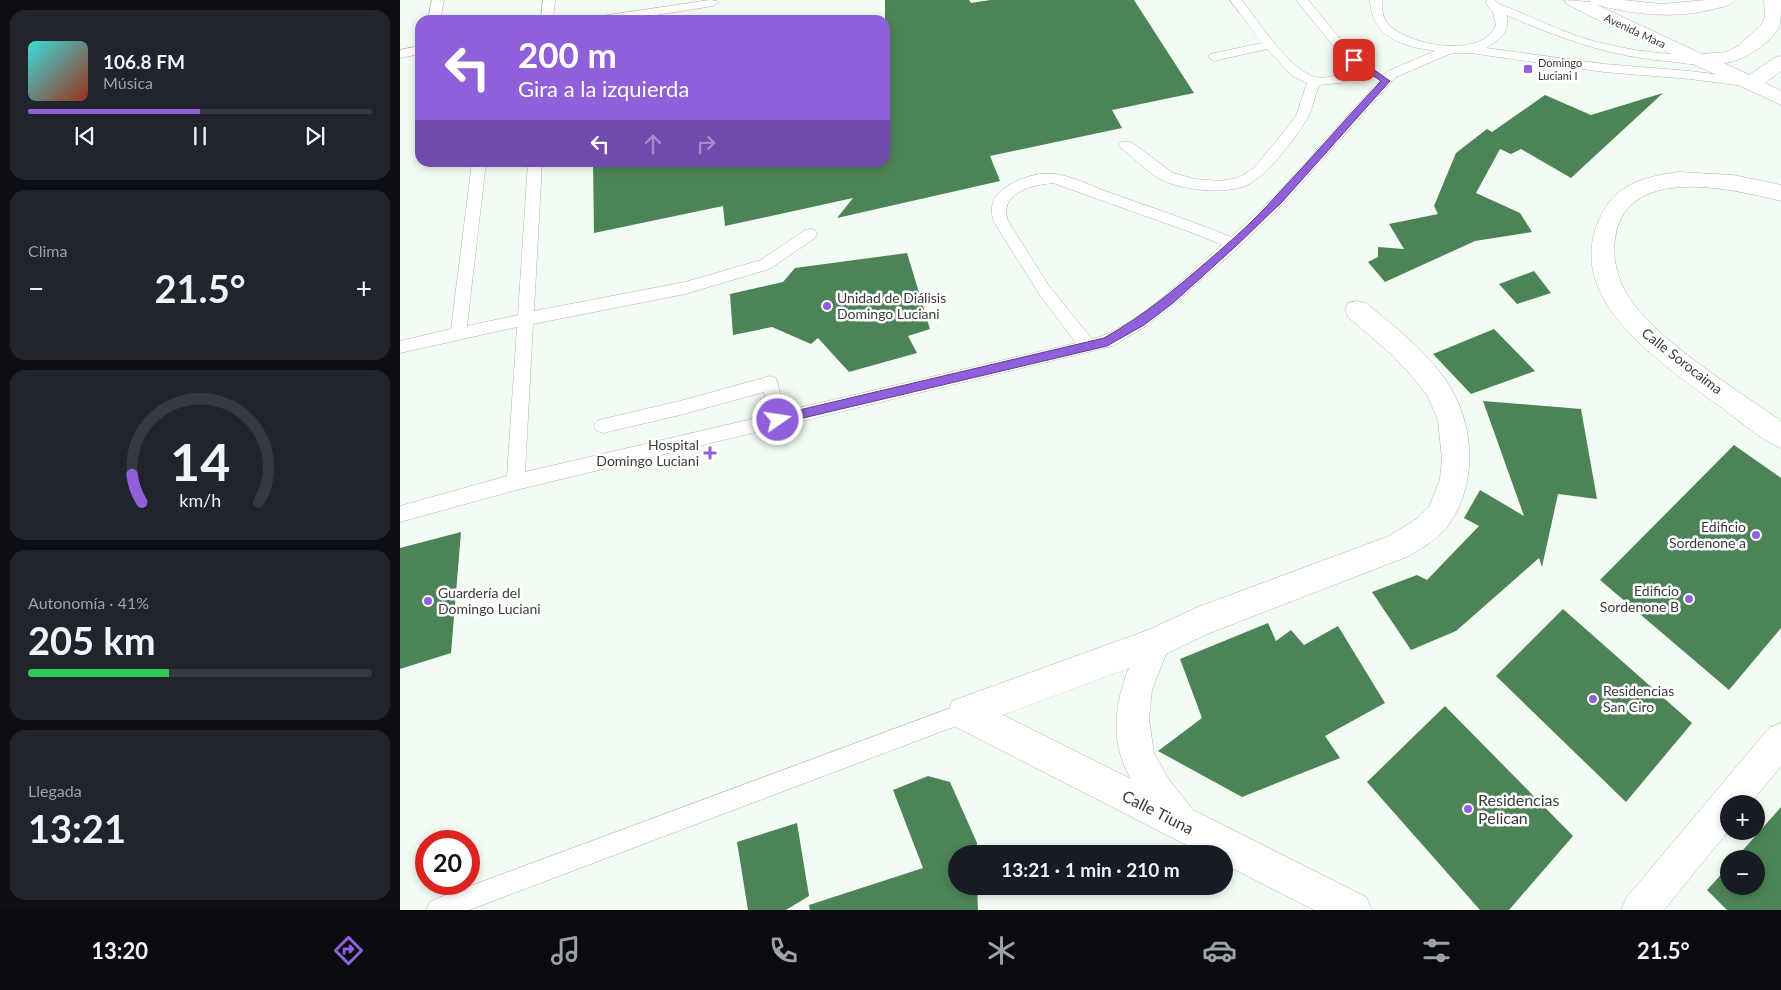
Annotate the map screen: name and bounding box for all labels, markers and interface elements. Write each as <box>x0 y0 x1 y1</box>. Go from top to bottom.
street label: Avenida Mara <box>1602 11 1668 50</box>
text: 200 m <box>518 33 617 75</box>
icon: left <box>435 35 500 100</box>
pin <box>1333 39 1375 81</box>
icon: arrive <box>1340 46 1368 74</box>
text: 106.8 FM <box>103 50 185 73</box>
place label: Domingo Luciani I <box>1538 56 1582 82</box>
marker: Domingo Luciani I <box>1522 63 1534 75</box>
text: Música <box>103 73 153 92</box>
text: Gira a la izquierda <box>518 75 689 102</box>
icon: previous <box>71 122 99 150</box>
icon: pause <box>186 122 214 150</box>
icon: next <box>301 122 329 150</box>
icon: left <box>586 130 614 158</box>
icon: ahead <box>639 130 667 158</box>
icon: right <box>692 130 720 158</box>
text: Clima <box>28 241 67 260</box>
text: 21.5° <box>155 265 245 311</box>
text: − <box>28 271 44 305</box>
text: + <box>356 271 372 305</box>
place label: Unidad de Diálisis Domingo Luciani <box>837 289 946 322</box>
marker: Unidad de Diálisis Domingo Luciani <box>821 300 833 312</box>
street label: Calle Sorocaima <box>1639 324 1726 397</box>
position arrow <box>751 393 803 445</box>
text: 14 <box>170 430 230 492</box>
place label: Hospital Domingo Luciani <box>596 436 699 469</box>
marker: Hospital Domingo Luciani <box>703 446 717 460</box>
text: km/h <box>179 489 221 511</box>
place label: Edificio Sordenone a <box>1669 518 1746 551</box>
marker: Edificio Sordenone a <box>1750 529 1762 541</box>
place label: Edificio Sordenone B <box>1600 582 1679 615</box>
place label: Guardería del Domingo Luciani <box>438 584 541 617</box>
text: Autonomía · 41% <box>28 593 149 612</box>
marker: Edificio Sordenone B <box>1683 593 1695 605</box>
marker: Guardería del Domingo Luciani <box>422 595 434 607</box>
text: 205 km <box>28 617 156 663</box>
place label: Residencias San Ciro <box>1603 682 1674 715</box>
marker: Residencias San Ciro <box>1587 693 1599 705</box>
text: Llegada <box>28 781 82 800</box>
street label: Calle Tiuna <box>1119 786 1197 838</box>
place label: Residencias Pelican <box>1478 790 1559 827</box>
map controls <box>1720 795 1765 895</box>
button: + <box>1720 795 1765 840</box>
marker: Residencias Pelican <box>1462 803 1474 815</box>
text: 13:21 <box>28 805 126 851</box>
speed limit sign: 20 <box>415 830 480 895</box>
button: − <box>1720 850 1765 895</box>
text: 13:21 · 1 min · 210 m <box>1001 858 1180 881</box>
icon: directions <box>331 933 366 968</box>
icon: music <box>548 933 583 968</box>
icon: phone <box>766 933 801 968</box>
icon: climate <box>984 933 1019 968</box>
icon: car <box>1202 933 1237 968</box>
icon: filters <box>1419 933 1454 968</box>
text: 13:20 <box>91 937 148 964</box>
text: 21.5° <box>1637 937 1690 964</box>

